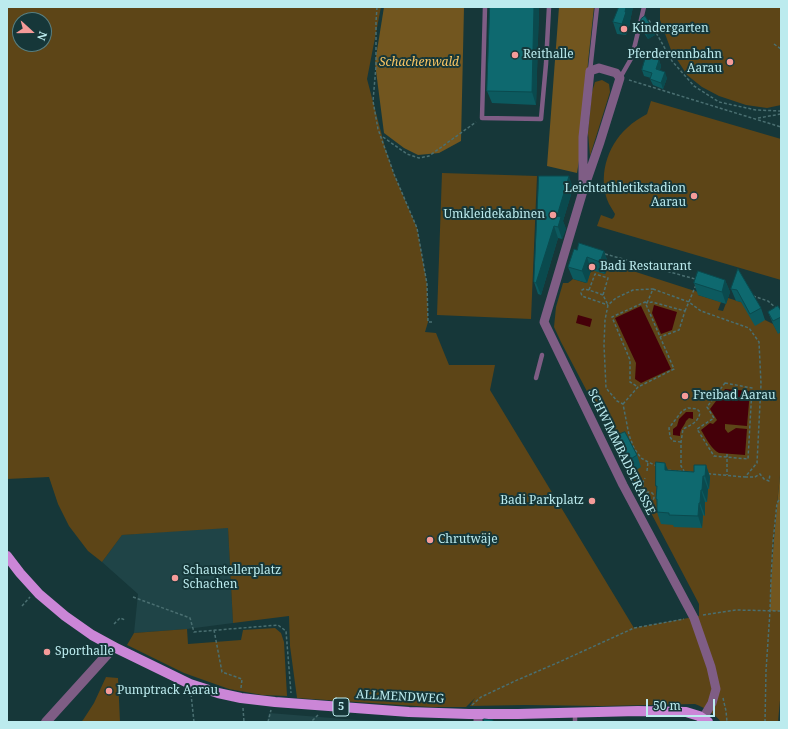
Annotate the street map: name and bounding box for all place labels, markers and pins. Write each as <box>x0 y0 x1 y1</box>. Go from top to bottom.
place label: Kindergarten <box>632 22 709 36</box>
marker: Kindergarten <box>619 24 629 34</box>
place label: Reithalle <box>523 48 574 62</box>
place label: Pferderennbahn Aarau <box>627 48 722 76</box>
marker: Reithalle <box>510 50 520 60</box>
marker: Pferderennbahn Aarau <box>725 57 735 67</box>
place label: Leichtathletikstadion Aarau <box>564 182 686 210</box>
marker: Leichtathletikstadion Aarau <box>689 191 699 201</box>
place label: Umkleidekabinen <box>443 208 545 222</box>
marker: Umkleidekabinen <box>548 210 558 220</box>
place label: Badi Restaurant <box>600 260 691 274</box>
marker: Badi Restaurant <box>587 262 597 272</box>
place label: Freibad Aarau <box>693 389 776 403</box>
marker: Freibad Aarau <box>680 391 690 401</box>
place label: Badi Parkplatz <box>500 494 584 508</box>
marker: Badi Parkplatz <box>587 496 597 506</box>
place label: Chrutwäje <box>438 533 498 547</box>
marker: Chrutwäje <box>425 535 435 545</box>
place label: Schaustellerplatz Schachen <box>183 564 281 592</box>
marker: Schaustellerplatz Schachen <box>170 573 180 583</box>
place label: Sporthalle <box>55 645 114 659</box>
marker: Sporthalle <box>42 647 52 657</box>
place label: Pumptrack Aarau <box>117 684 218 698</box>
marker: Pumptrack Aarau <box>104 686 114 696</box>

